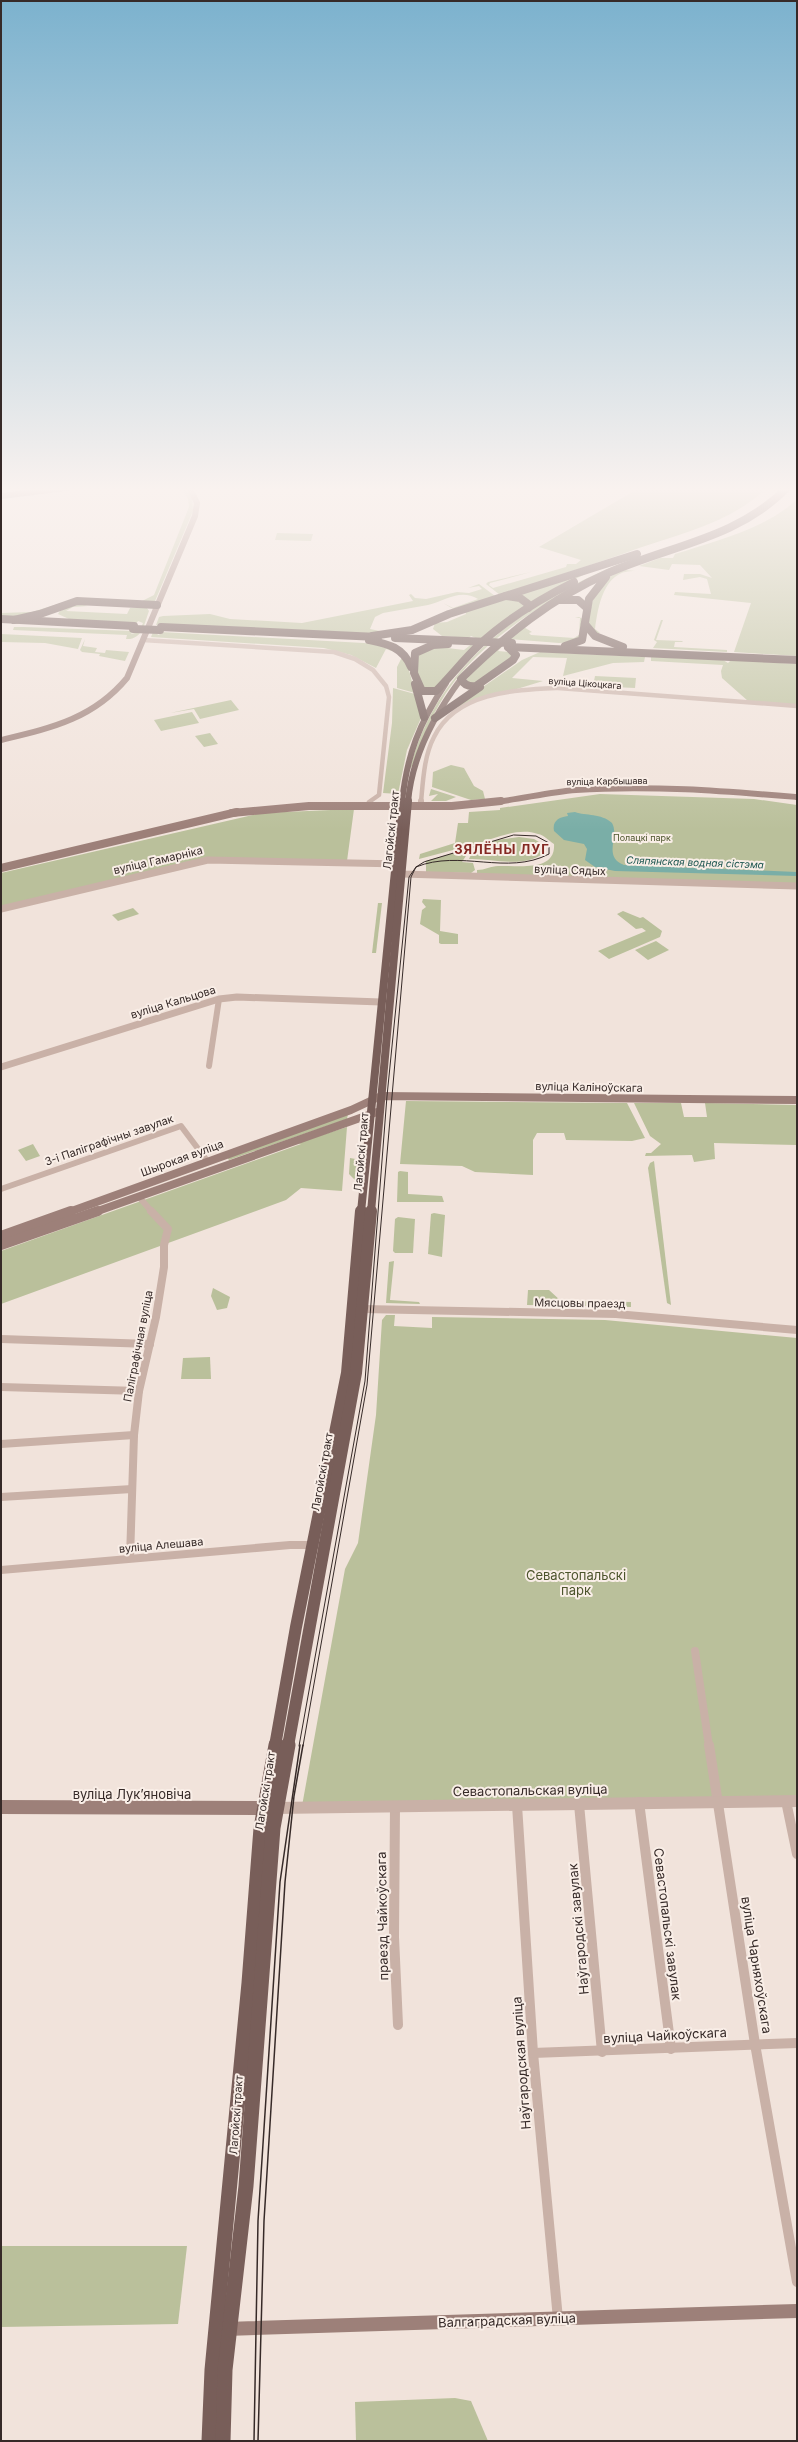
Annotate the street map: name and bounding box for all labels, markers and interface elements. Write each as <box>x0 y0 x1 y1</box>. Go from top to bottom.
street label: вуліца Цікоцкага <box>548 675 622 691</box>
street label: вуліца Карбышава <box>566 775 648 787</box>
street label: Лагойскі тракт <box>380 789 402 870</box>
park label: Полацкі парк <box>613 832 671 843</box>
district label: ЗЯЛЁНЫ ЛУГ <box>454 841 550 857</box>
street label: вуліца Гамарніка <box>112 843 204 877</box>
water label: Сляпянская водная сістэма <box>626 854 764 870</box>
street label: вуліца Сядых <box>534 862 606 878</box>
street label: вуліца Кальцова <box>129 982 217 1022</box>
street label: вуліца Каліноўскага <box>535 1079 643 1095</box>
street label: 3-і Паліграфічны завулак <box>43 1111 175 1169</box>
street label: Лагойскі тракт <box>351 1111 372 1192</box>
street label: Шырокая вуліца <box>139 1137 225 1179</box>
street label: Паліграфічная вуліца <box>120 1289 156 1403</box>
street label: Мясцовы праезд <box>534 1295 626 1311</box>
street label: Лагойскі тракт <box>308 1431 336 1512</box>
street label: вуліца Алешава <box>118 1534 204 1556</box>
park label: Севастопальскі парк <box>526 1567 626 1598</box>
street label: Лагойскі тракт <box>252 1750 278 1831</box>
street label: Севастопальская вуліца <box>452 1781 608 1799</box>
street label: вуліца Лукʼяновіча <box>73 1786 191 1802</box>
street label: Севастопальскі завулак <box>651 1847 685 2001</box>
street label: праезд Чайкоўскага <box>373 1851 391 1981</box>
street label: Наўгародскі завулак <box>564 1863 592 1995</box>
street label: вуліца Чарняхоўскага <box>738 1895 776 2035</box>
street label: Наўгародская вуліца <box>508 1996 534 2130</box>
street label: вуліца Чайкоўскага <box>603 2024 727 2046</box>
street label: Лагойскі тракт <box>226 2074 246 2155</box>
street label: Валгаградская вуліца <box>438 2310 576 2330</box>

